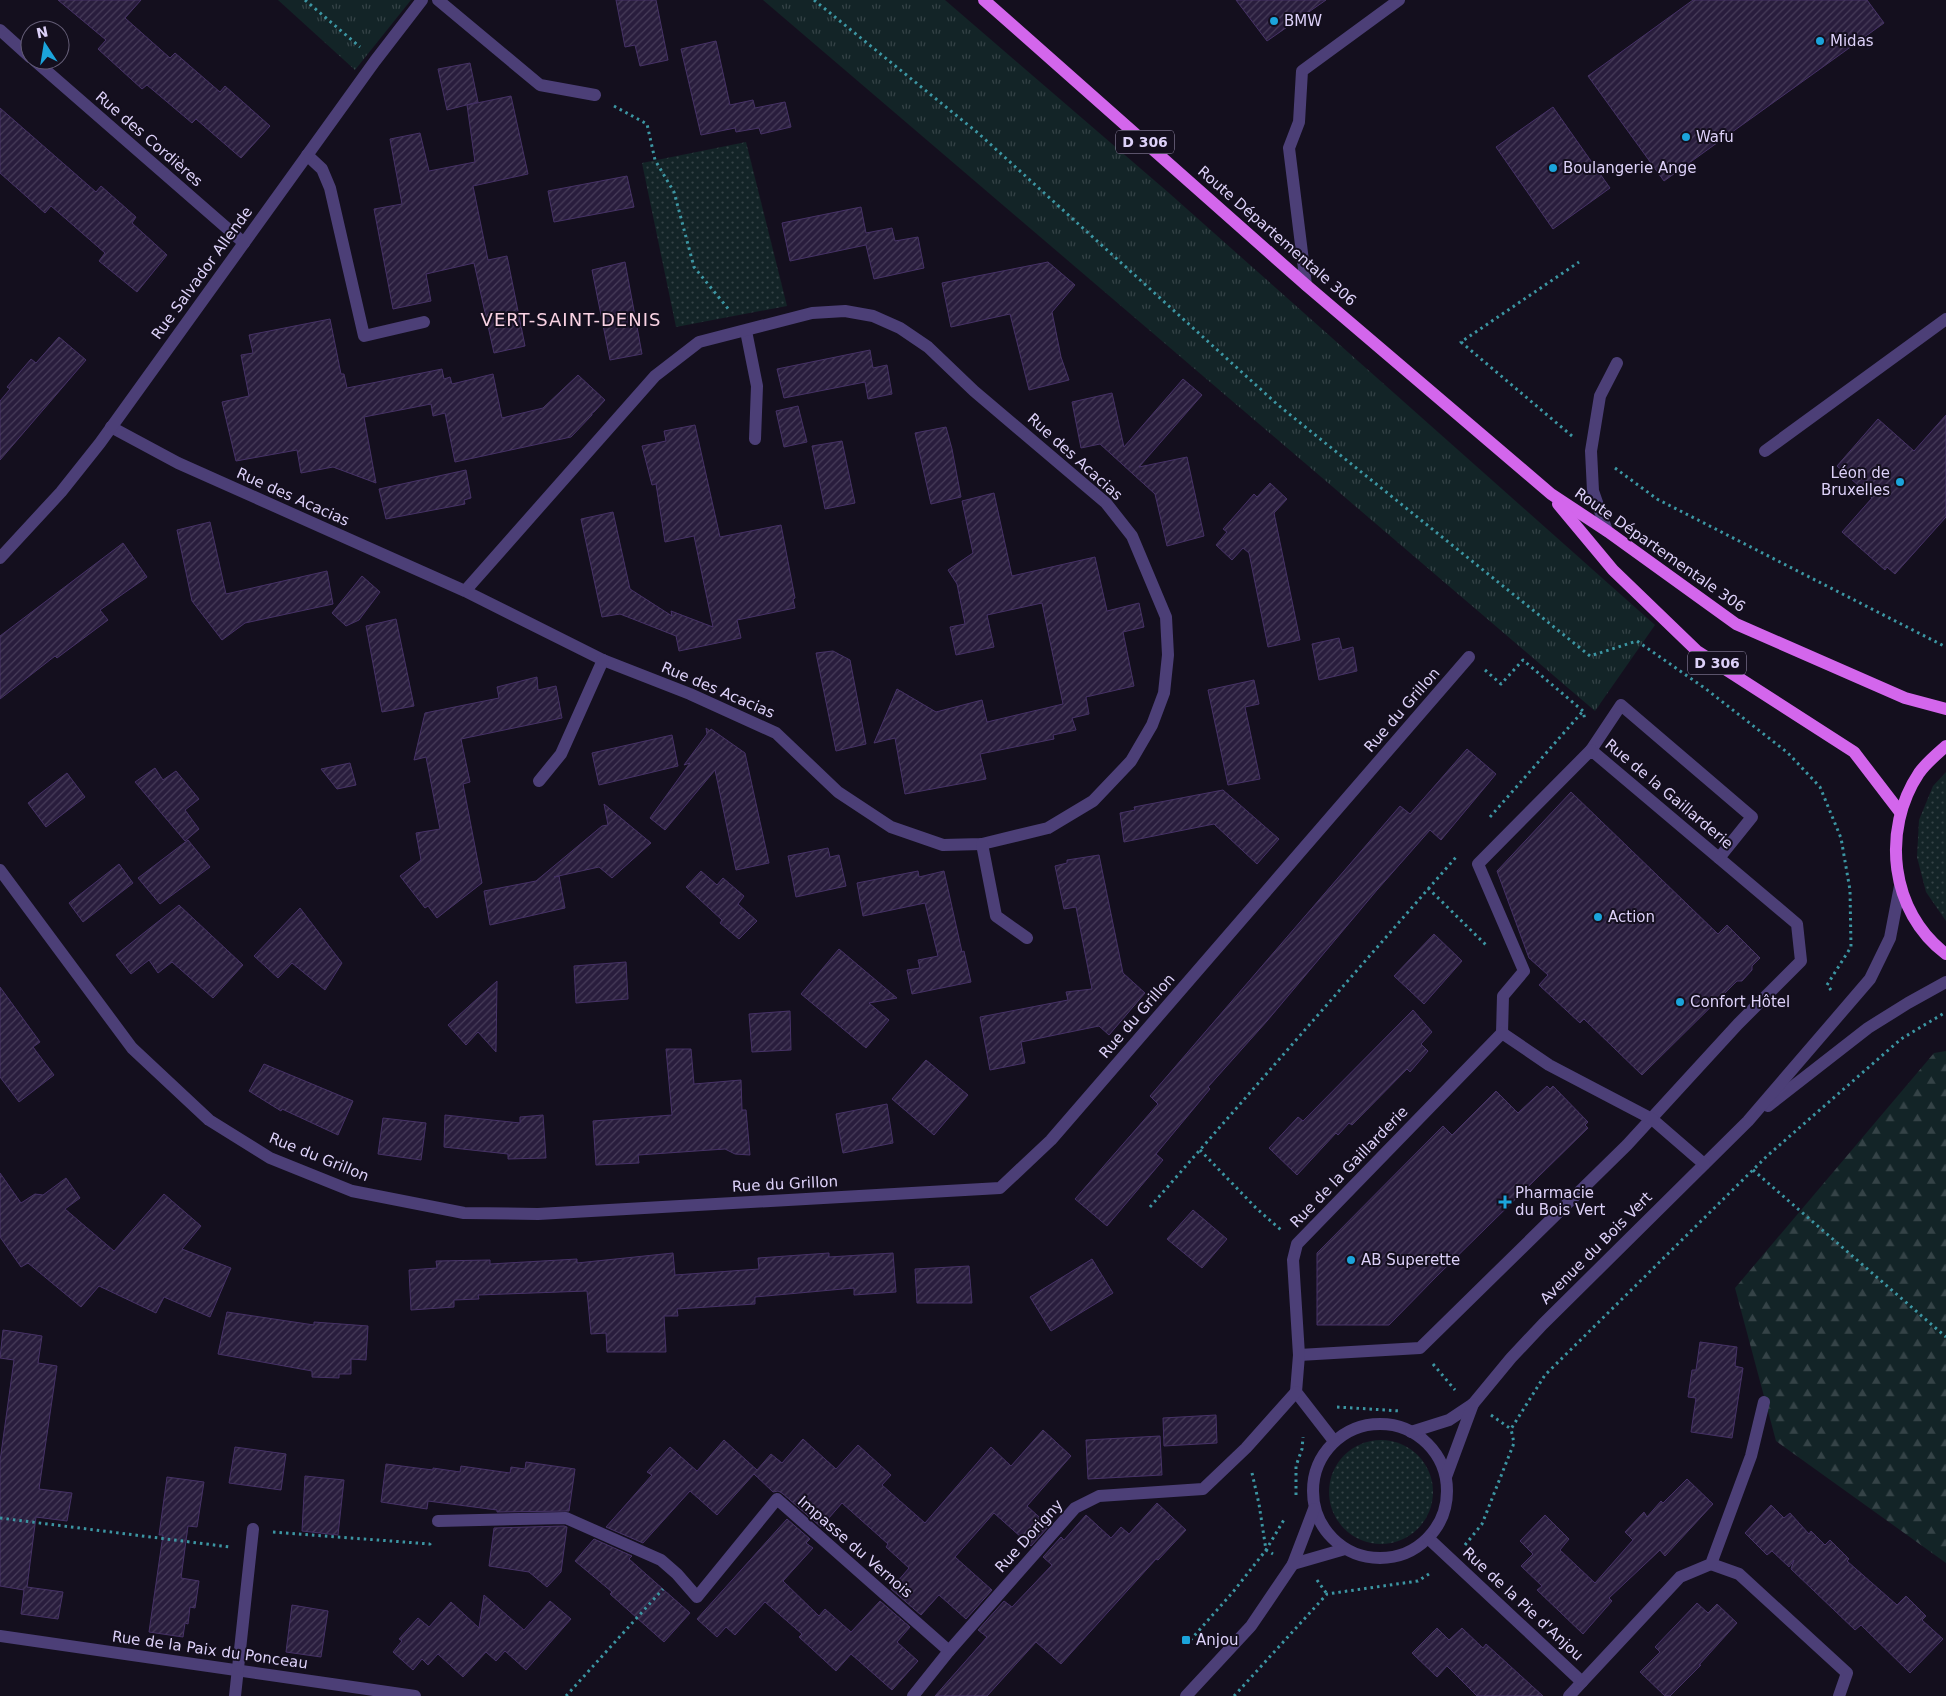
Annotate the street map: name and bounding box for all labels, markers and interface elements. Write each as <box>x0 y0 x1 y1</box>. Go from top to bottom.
place label: BMW <box>1284 12 1322 30</box>
marker: BMW <box>1268 15 1280 27</box>
north arrow <box>20 20 70 70</box>
text: N <box>35 23 50 41</box>
place label: Midas <box>1830 32 1874 50</box>
marker: Midas <box>1814 35 1826 47</box>
street label: Rue des Cordières <box>92 88 206 191</box>
place label: Wafu <box>1696 128 1734 146</box>
road number: D 306 <box>1116 130 1174 154</box>
marker: Wafu <box>1680 131 1692 143</box>
place label: Boulangerie Ange <box>1563 159 1696 177</box>
street label: Route Départementale 306 <box>1194 162 1360 310</box>
marker: Boulangerie Ange <box>1547 162 1559 174</box>
street label: Rue Salvador Allende <box>148 203 256 343</box>
district label: VERT-SAINT-DENIS <box>481 309 661 330</box>
street label: Rue des Acacias <box>1024 410 1126 504</box>
street label: Rue des Acacias <box>234 464 352 530</box>
place label: Léon de Bruxelles <box>1821 464 1890 499</box>
marker: Léon de Bruxelles <box>1894 476 1906 488</box>
street label: Route Départementale 306 <box>1571 484 1749 616</box>
road number: D 306 <box>1688 651 1746 674</box>
street label: Rue des Acacias <box>659 658 778 722</box>
street label: Rue du Grillon <box>1360 664 1444 756</box>
street label: Rue de la Gaillarderie <box>1601 735 1737 853</box>
place label: Action <box>1608 908 1655 926</box>
marker: Action <box>1592 911 1604 923</box>
street label: Rue du Grillon <box>1095 970 1179 1062</box>
place label: Confort Hôtel <box>1690 993 1790 1011</box>
marker: Confort Hôtel <box>1674 996 1686 1008</box>
street label: Rue de la Gaillarderie <box>1286 1103 1412 1231</box>
street label: Rue du Grillon <box>266 1129 372 1185</box>
street label: Rue du Grillon <box>732 1172 838 1196</box>
place label: Pharmacie du Bois Vert <box>1515 1184 1606 1219</box>
street label: Avenue du Bois Vert <box>1536 1188 1656 1308</box>
marker: Pharmacie du Bois Vert <box>1499 1196 1511 1208</box>
place label: AB Superette <box>1361 1251 1460 1269</box>
marker: AB Superette <box>1345 1254 1357 1266</box>
street label: Impasse du Vernois <box>794 1492 916 1602</box>
street label: Rue Dorigny <box>991 1496 1067 1576</box>
street label: Rue de la Pie d'Anjou <box>1459 1544 1587 1664</box>
street label: Rue de la Paix du Ponceau <box>111 1627 309 1673</box>
place label: Anjou <box>1196 1631 1239 1649</box>
marker: Anjou <box>1180 1634 1192 1646</box>

